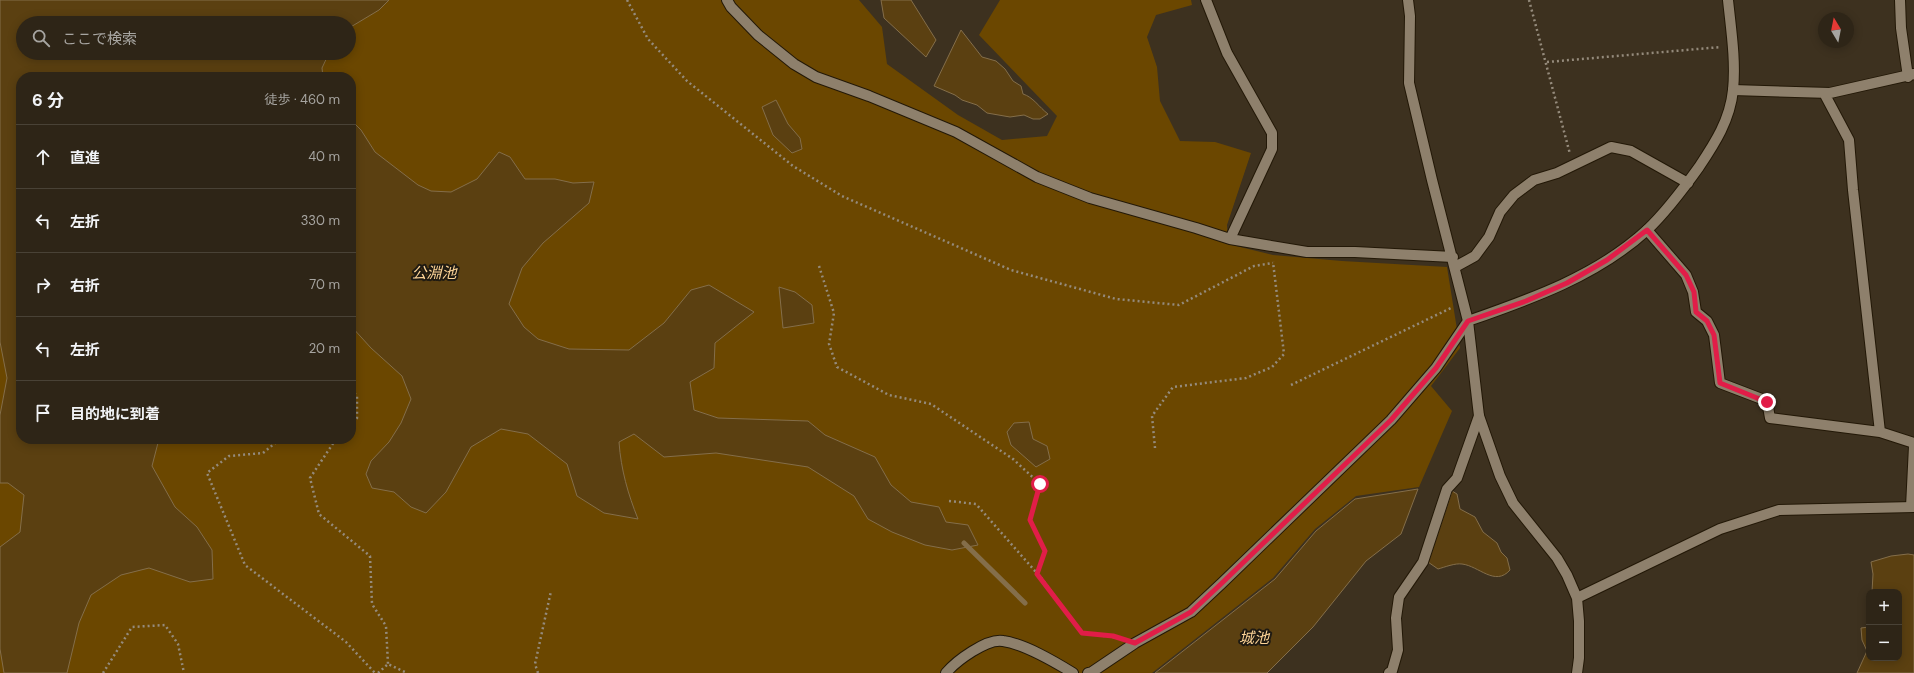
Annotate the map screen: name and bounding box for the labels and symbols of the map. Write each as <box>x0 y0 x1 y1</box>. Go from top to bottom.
north arrow <box>1818 12 1854 48</box>
water label: 公淵池 <box>411 263 458 283</box>
route end <box>1758 393 1776 411</box>
route start <box>1031 475 1049 493</box>
water label: 城池 <box>1239 628 1271 648</box>

